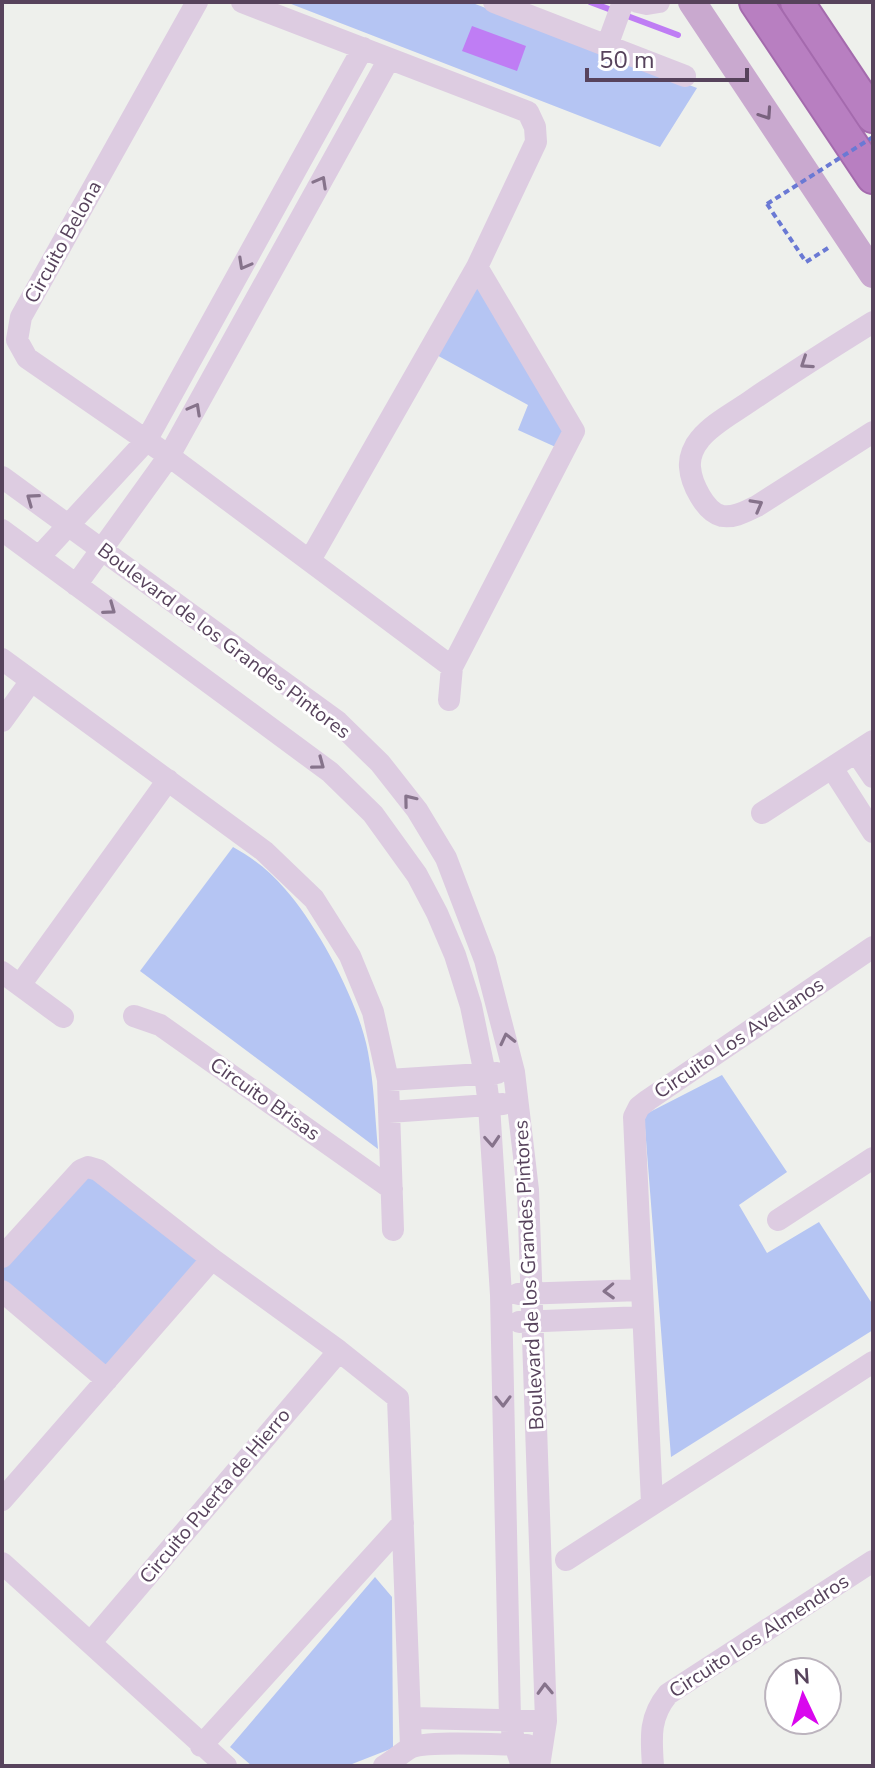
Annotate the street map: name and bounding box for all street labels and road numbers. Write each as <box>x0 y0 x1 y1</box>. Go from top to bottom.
street label: Circuito Belona <box>18 176 108 308</box>
street label: Boulevard de los Grandes Pintores <box>92 537 356 745</box>
street label: Circuito Los Avellanos <box>649 971 829 1105</box>
street label: Circuito Brisas <box>205 1051 325 1147</box>
street label: Boulevard de los Grandes Pintores <box>507 1119 551 1431</box>
street label: Circuito Puerta de Hierro <box>133 1402 297 1590</box>
street label: Circuito Los Almendros <box>664 1568 854 1704</box>

